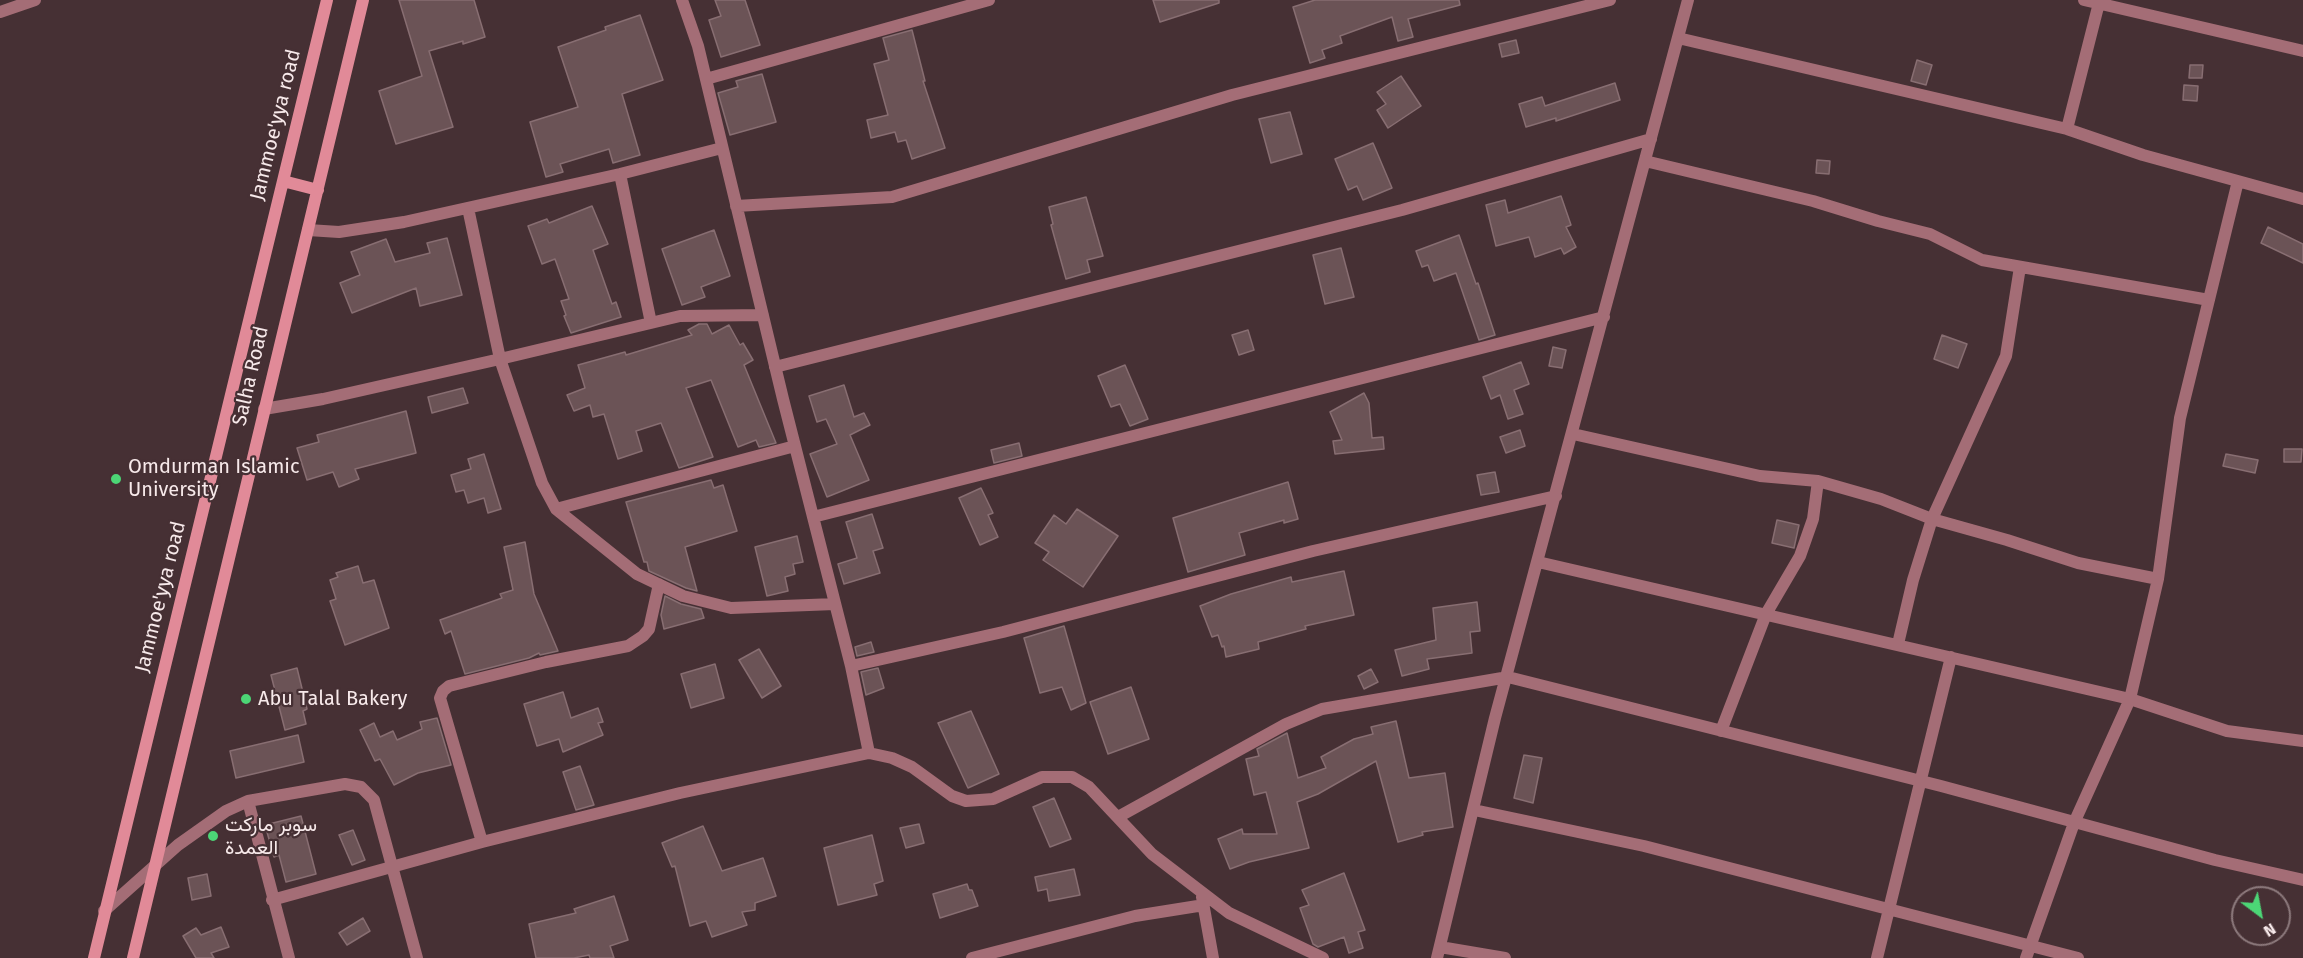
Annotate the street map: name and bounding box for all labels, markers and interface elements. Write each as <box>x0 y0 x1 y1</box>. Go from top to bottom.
street label: Jammoe'yya road <box>246 47 306 203</box>
street label: Salha Road <box>228 324 274 428</box>
place label: Omdurman Islamic University <box>128 455 300 502</box>
marker: Omdurman Islamic University <box>109 472 123 486</box>
street label: Jammoe'yya road <box>131 519 191 675</box>
place label: Abu Talal Bakery <box>258 687 407 711</box>
marker: Abu Talal Bakery <box>239 692 253 706</box>
place label: سوبر ماركت العمدة <box>225 813 317 860</box>
marker: سوبر ماركت العمدة <box>206 829 220 843</box>
north arrow <box>2231 886 2291 946</box>
text: N <box>2260 919 2279 941</box>

